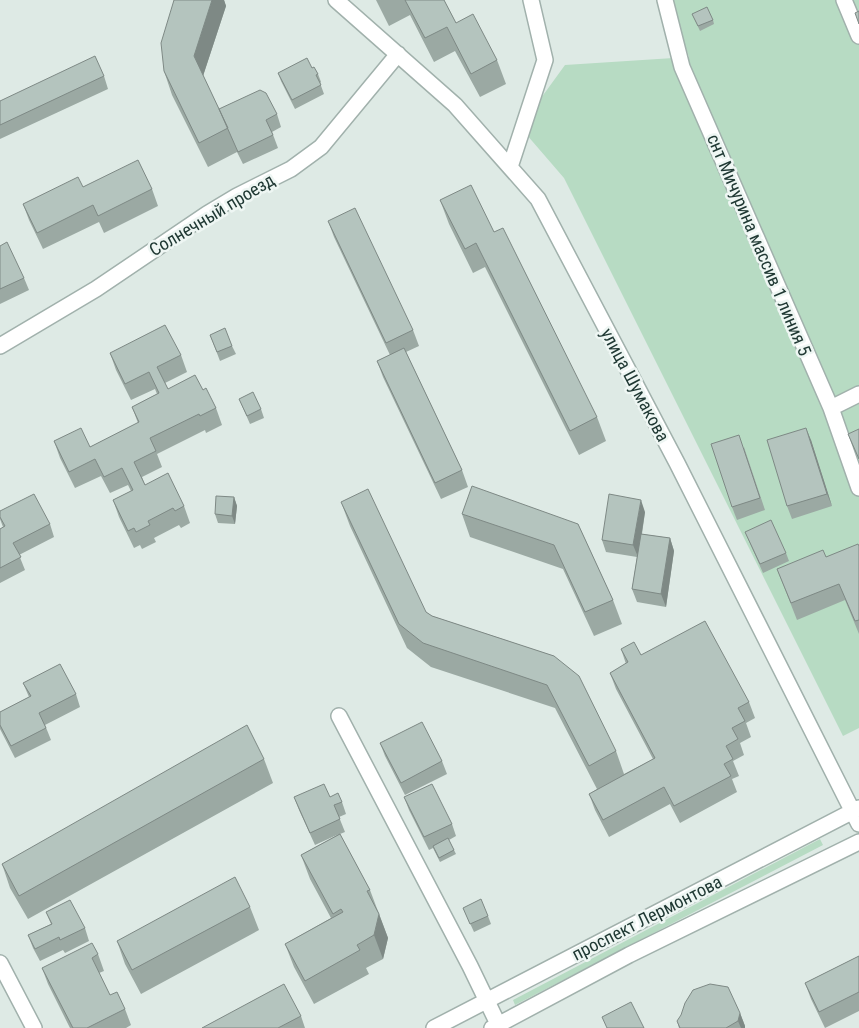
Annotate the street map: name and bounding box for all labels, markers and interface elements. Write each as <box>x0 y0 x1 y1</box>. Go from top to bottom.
street label: снт Мичурина массив 1 линия 5 <box>703 131 816 359</box>
street label: Солнечный проезд <box>145 169 278 260</box>
street label: улица Шумакова <box>597 325 674 445</box>
street label: проспект Лермонтова <box>568 871 725 965</box>

